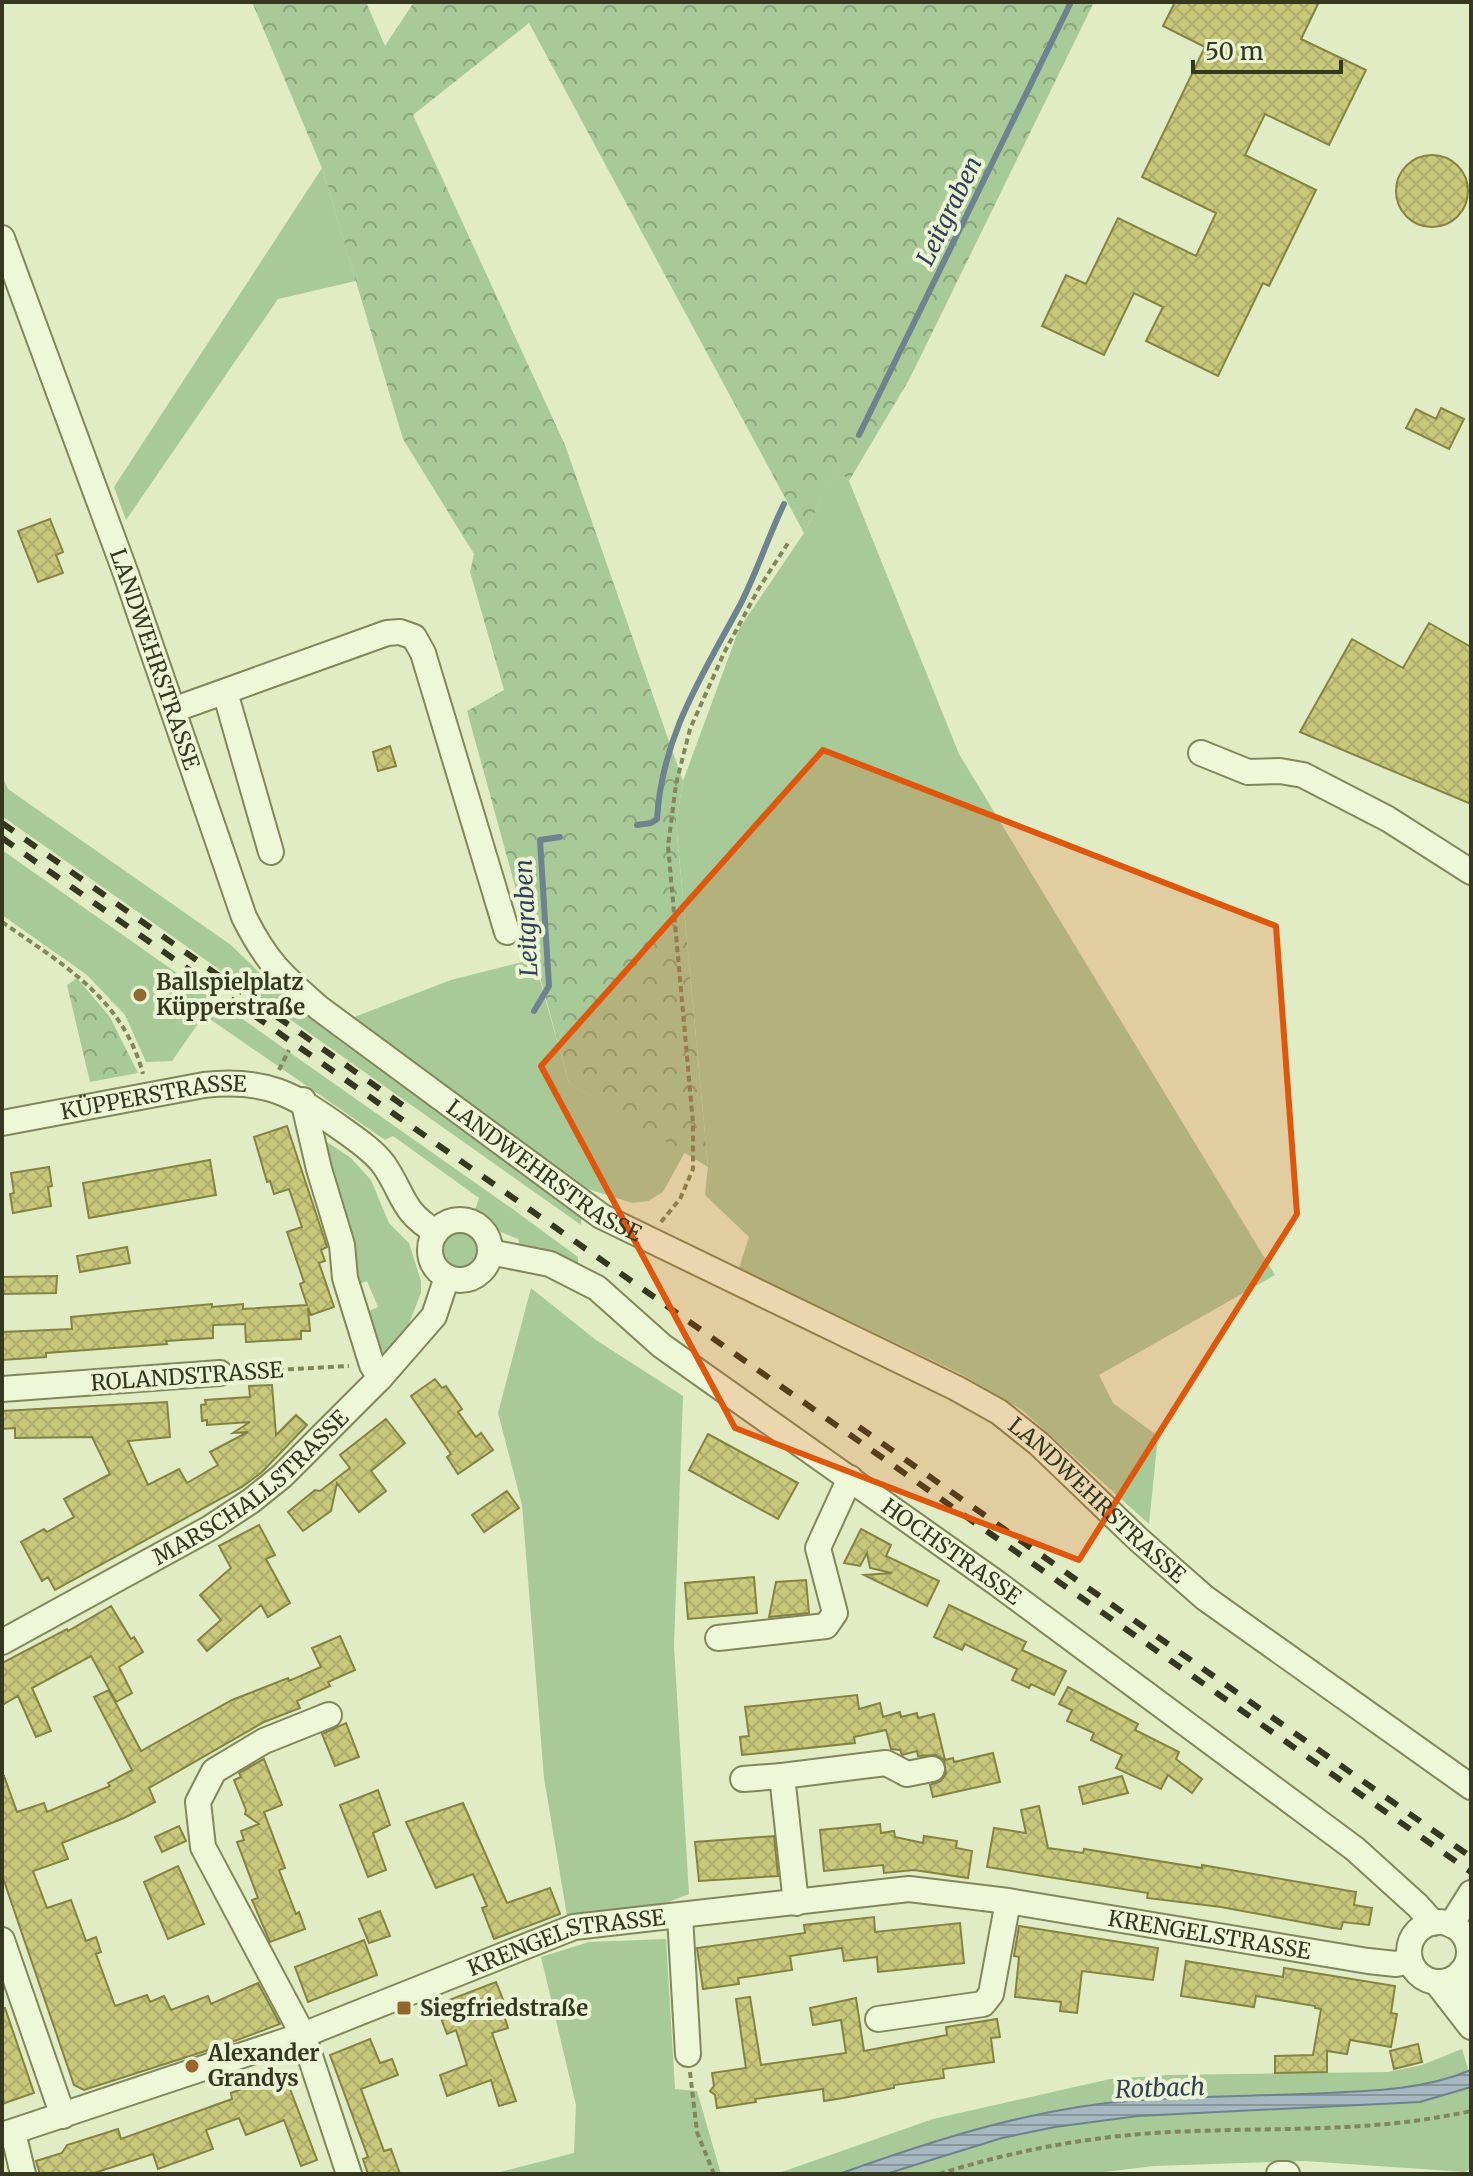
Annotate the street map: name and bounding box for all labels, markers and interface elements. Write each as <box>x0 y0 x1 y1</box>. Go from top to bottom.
scale bar <box>1193 24 1341 74</box>
text: 50 m <box>1205 36 1264 67</box>
water label: Leitgraben <box>909 151 989 271</box>
street label: LANDWEHRSTRASSE <box>104 545 206 773</box>
water label: Leitgraben <box>507 859 545 977</box>
place label: Ballspielplatz Küpperstraße <box>156 968 305 1021</box>
marker: Ballspielplatz Küpperstraße <box>131 986 149 1004</box>
street label: KÜPPERSTRASSE <box>58 1069 248 1126</box>
street label: LANDWEHRSTRASSE <box>441 1093 646 1248</box>
street label: ROLANDSTRASSE <box>90 1355 284 1397</box>
street label: MARSCHALLSTRASSE <box>148 1404 354 1571</box>
street label: LANDWEHRSTRASSE <box>1003 1411 1192 1589</box>
street label: HOCHSTRASSE <box>876 1492 1027 1611</box>
street label: KRENGELSTRASSE <box>463 1903 667 1982</box>
street label: KRENGELSTRASSE <box>1106 1904 1313 1965</box>
place label: Siegfriedstraße <box>420 1994 588 2022</box>
marker: Siegfriedstraße <box>395 1999 413 2017</box>
place label: Alexander Grandys <box>207 2039 319 2092</box>
marker: Alexander Grandys <box>183 2057 201 2075</box>
water label: Rotbach <box>1115 2071 1205 2105</box>

